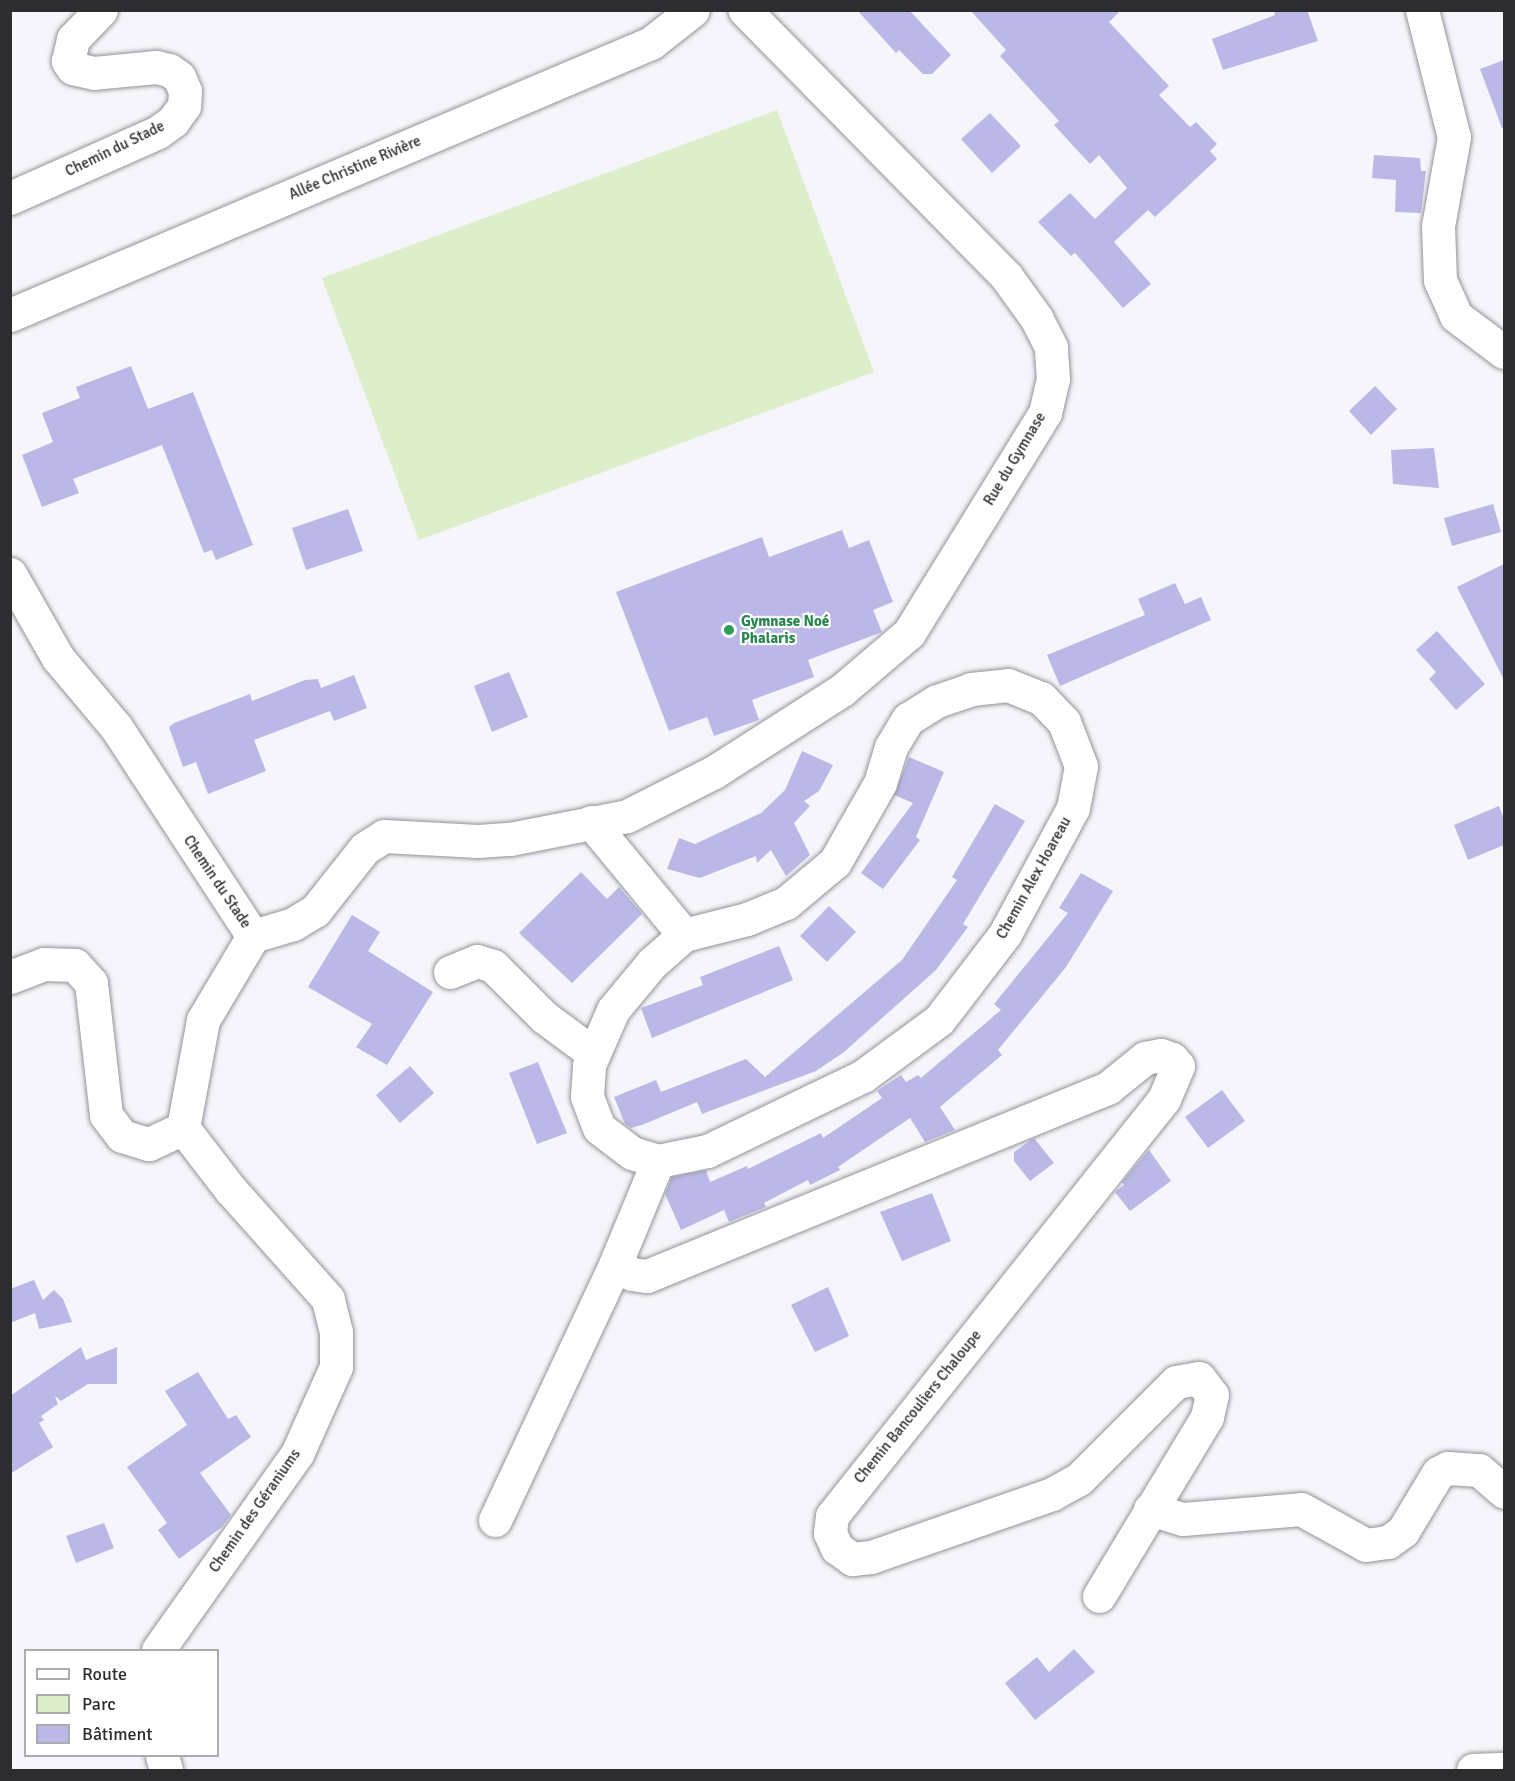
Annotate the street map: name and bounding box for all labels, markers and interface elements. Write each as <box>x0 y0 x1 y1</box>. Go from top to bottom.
street label: Chemin du Stade <box>62 117 168 181</box>
street label: Allée Christine Rivière <box>286 132 424 204</box>
street label: Rue du Gymnase <box>980 409 1050 509</box>
place label: Gymnase Noé Phalaris <box>741 612 829 647</box>
marker: Gymnase Noé Phalaris <box>722 623 736 637</box>
street label: Chemin Alex Hoareau <box>993 814 1075 942</box>
street label: Chemin du Stade <box>179 832 255 932</box>
street label: Chemin Bancouliers Chaloupe <box>851 1327 985 1487</box>
street label: Chemin des Géraniums <box>206 1446 304 1576</box>
legend <box>24 1649 219 1757</box>
text: Route <box>82 1663 127 1685</box>
text: Parc <box>82 1693 116 1715</box>
text: Bâtiment <box>82 1723 153 1745</box>

